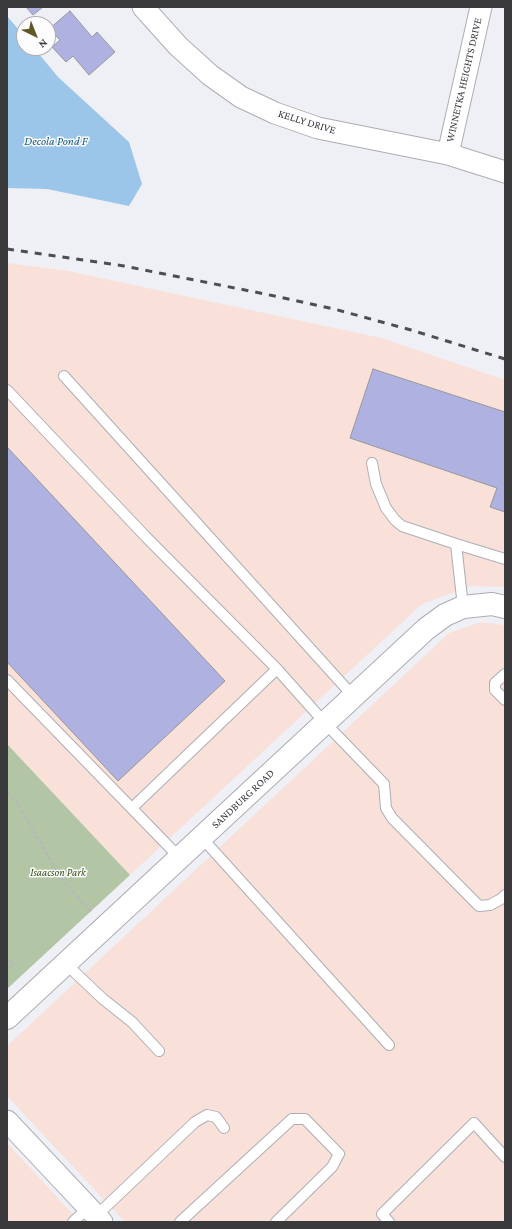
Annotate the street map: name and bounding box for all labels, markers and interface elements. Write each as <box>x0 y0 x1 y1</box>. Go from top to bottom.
north arrow <box>16 16 56 56</box>
street label: WINNETKA HEIGHTS DRIVE <box>443 17 485 143</box>
text: N <box>37 37 50 51</box>
street label: KELLY DRIVE <box>277 107 337 137</box>
water label: Decola Pond F <box>24 134 88 148</box>
street label: SANDBURG ROAD <box>209 767 277 831</box>
park label: Isaacson Park <box>30 866 86 880</box>

